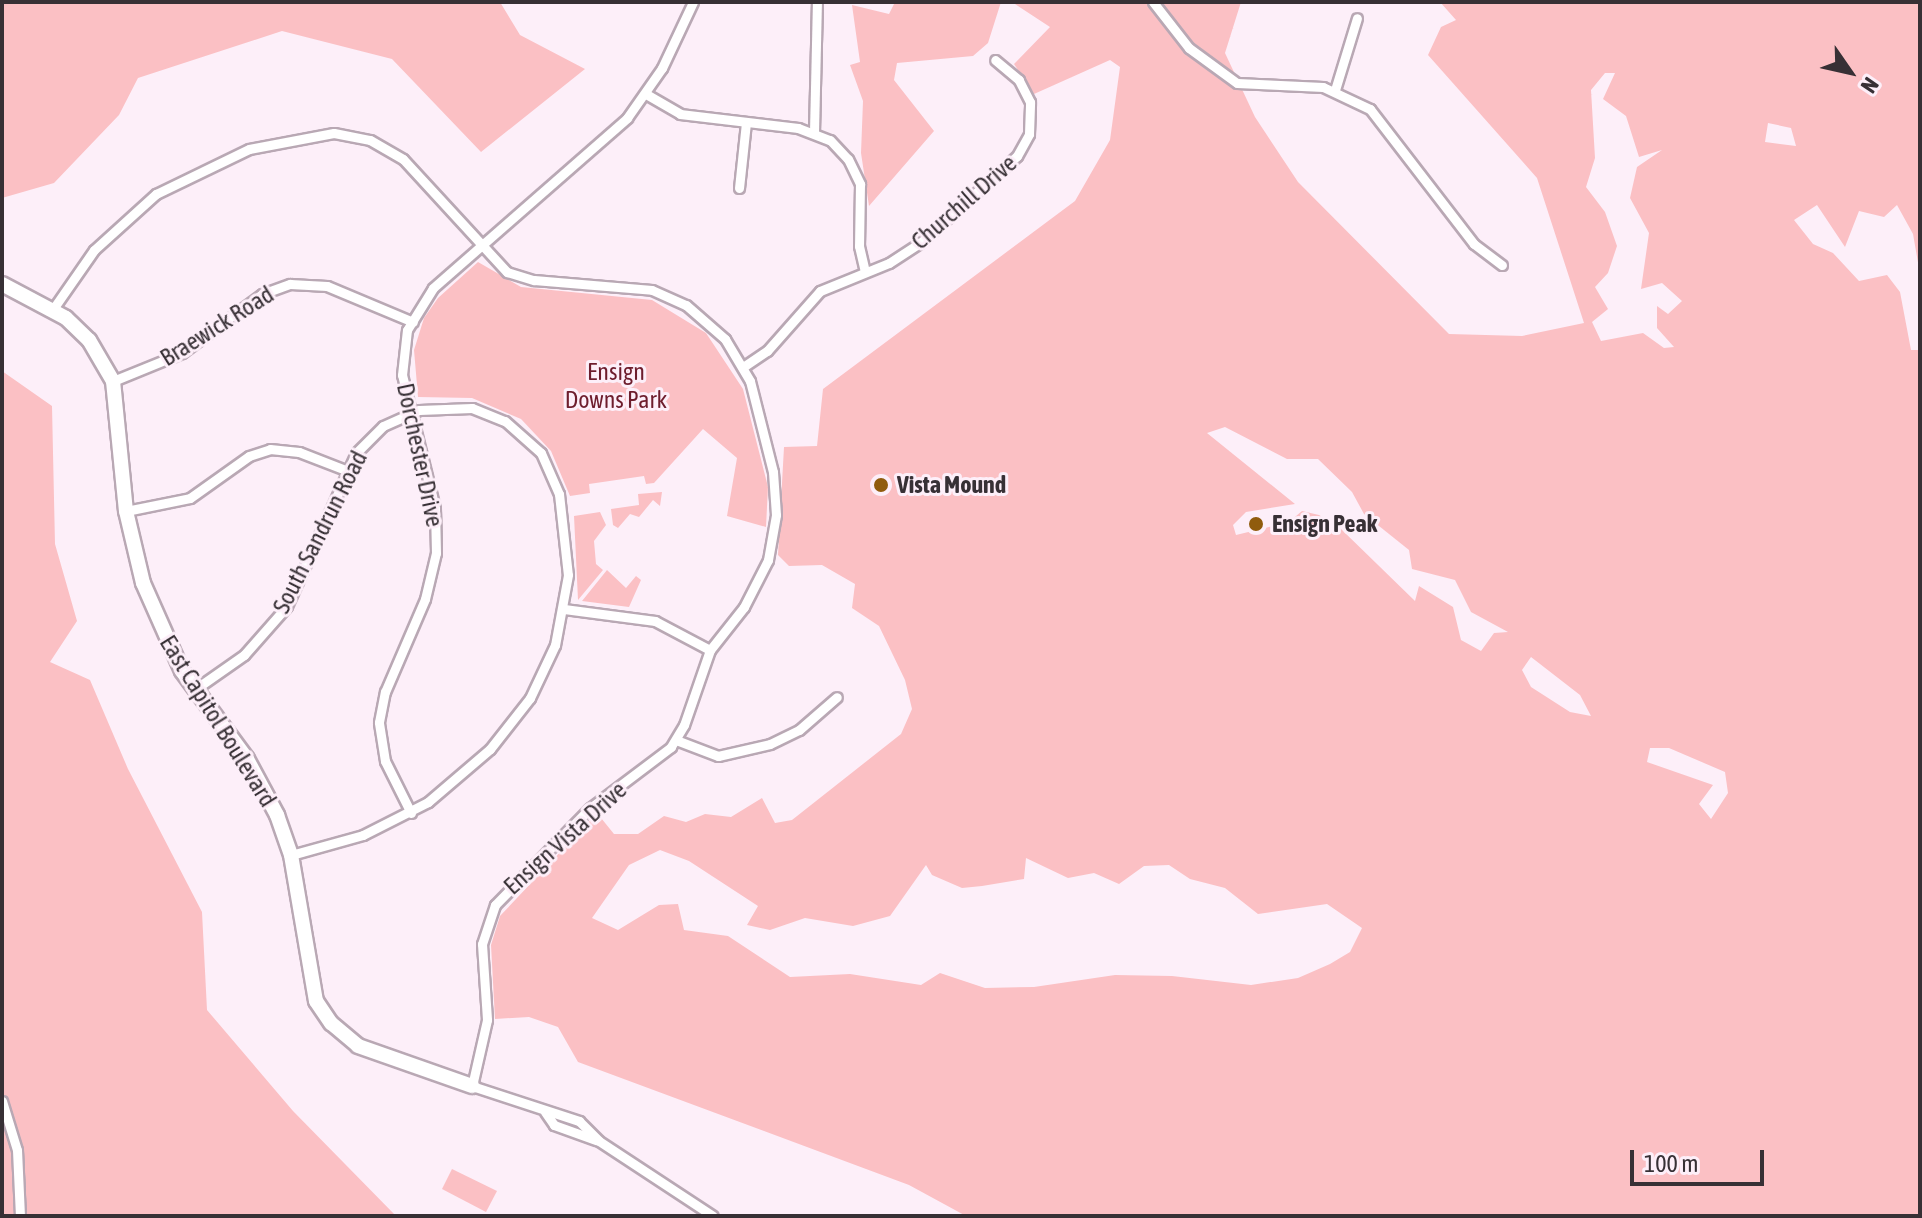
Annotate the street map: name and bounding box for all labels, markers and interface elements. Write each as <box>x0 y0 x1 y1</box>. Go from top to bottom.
north arrow <box>1810 32 1890 112</box>
text: N <box>1855 73 1884 98</box>
street label: Churchill Drive <box>906 149 1022 255</box>
street label: Braewick Road <box>155 280 279 372</box>
park label: Ensign Downs Park <box>565 358 667 414</box>
street label: Dorchester Drive <box>391 380 449 530</box>
street label: South Sandrun Road <box>267 446 373 618</box>
place label: Vista Mound <box>897 471 1006 499</box>
marker: Vista Mound <box>872 476 890 494</box>
place label: Ensign Peak <box>1272 510 1377 538</box>
marker: Ensign Peak <box>1247 515 1265 533</box>
street label: East Capitol Boulevard <box>154 630 282 812</box>
street label: Ensign Vista Drive <box>498 776 632 900</box>
scale bar <box>1634 1134 1768 1184</box>
text: 100 m <box>1644 1150 1698 1177</box>

